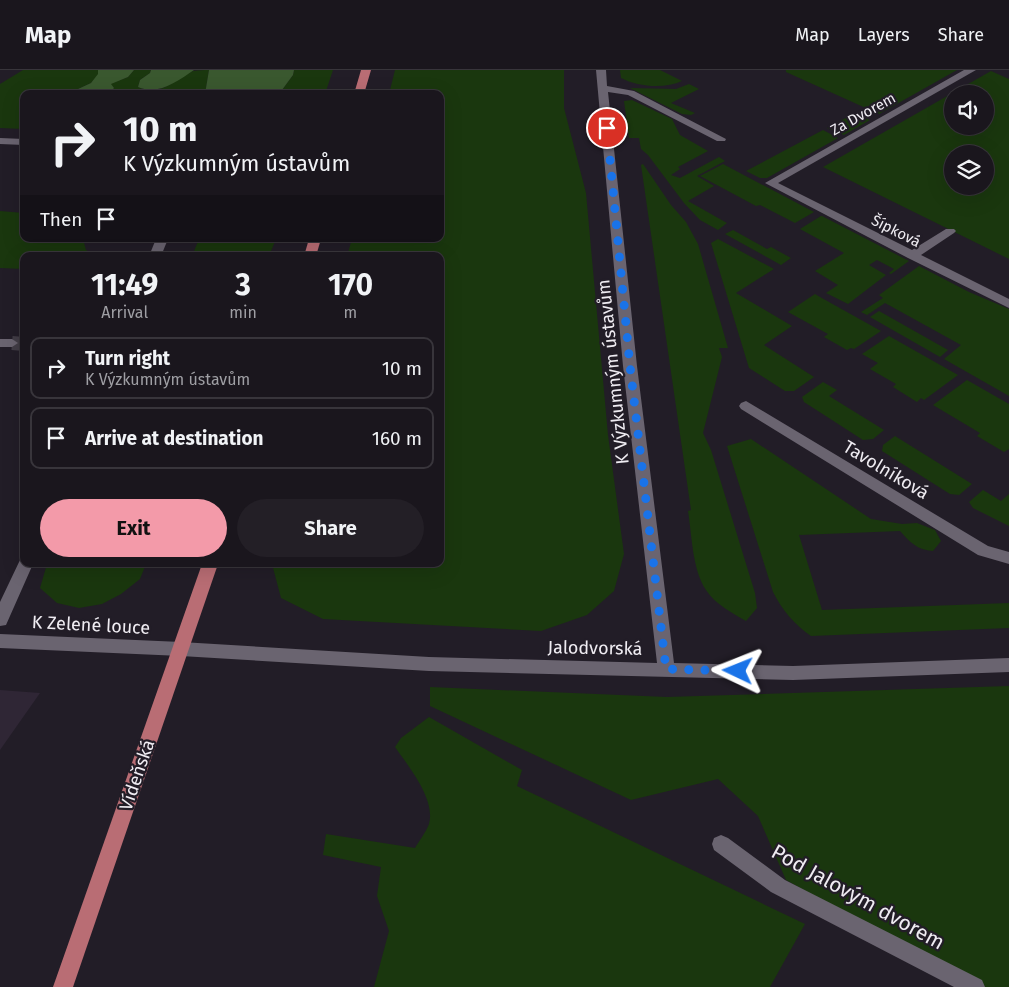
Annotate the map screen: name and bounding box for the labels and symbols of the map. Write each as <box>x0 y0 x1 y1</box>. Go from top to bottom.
street label: Za Dvorem <box>827 89 899 139</box>
pin <box>586 107 628 149</box>
street label: Šípková <box>868 211 924 251</box>
street label: K Výzkumným ústavům <box>592 278 634 466</box>
street label: Tavolníková <box>839 436 933 504</box>
street label: K Zelené louce <box>31 611 151 639</box>
street label: Jalodvorská <box>547 636 643 660</box>
position arrow <box>711 644 763 696</box>
street label: Vídeňská <box>115 737 159 813</box>
street label: Pod Jalovým dvorem <box>767 839 949 955</box>

